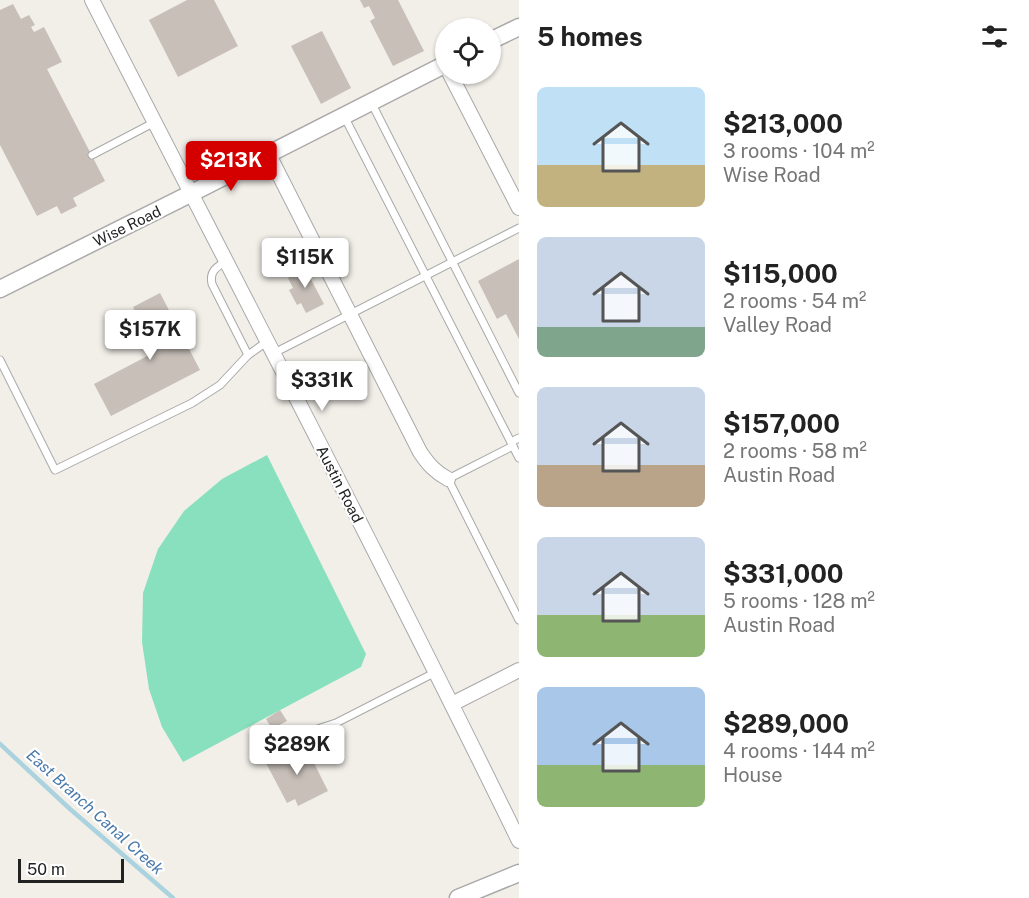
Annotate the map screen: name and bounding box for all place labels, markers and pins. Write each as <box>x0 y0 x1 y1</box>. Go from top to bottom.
pin: $213K <box>189 141 273 192</box>
pin: $115K <box>263 238 347 289</box>
pin: $157K <box>108 310 192 361</box>
pin: $331K <box>280 361 364 412</box>
pin: $289K <box>255 725 339 776</box>

